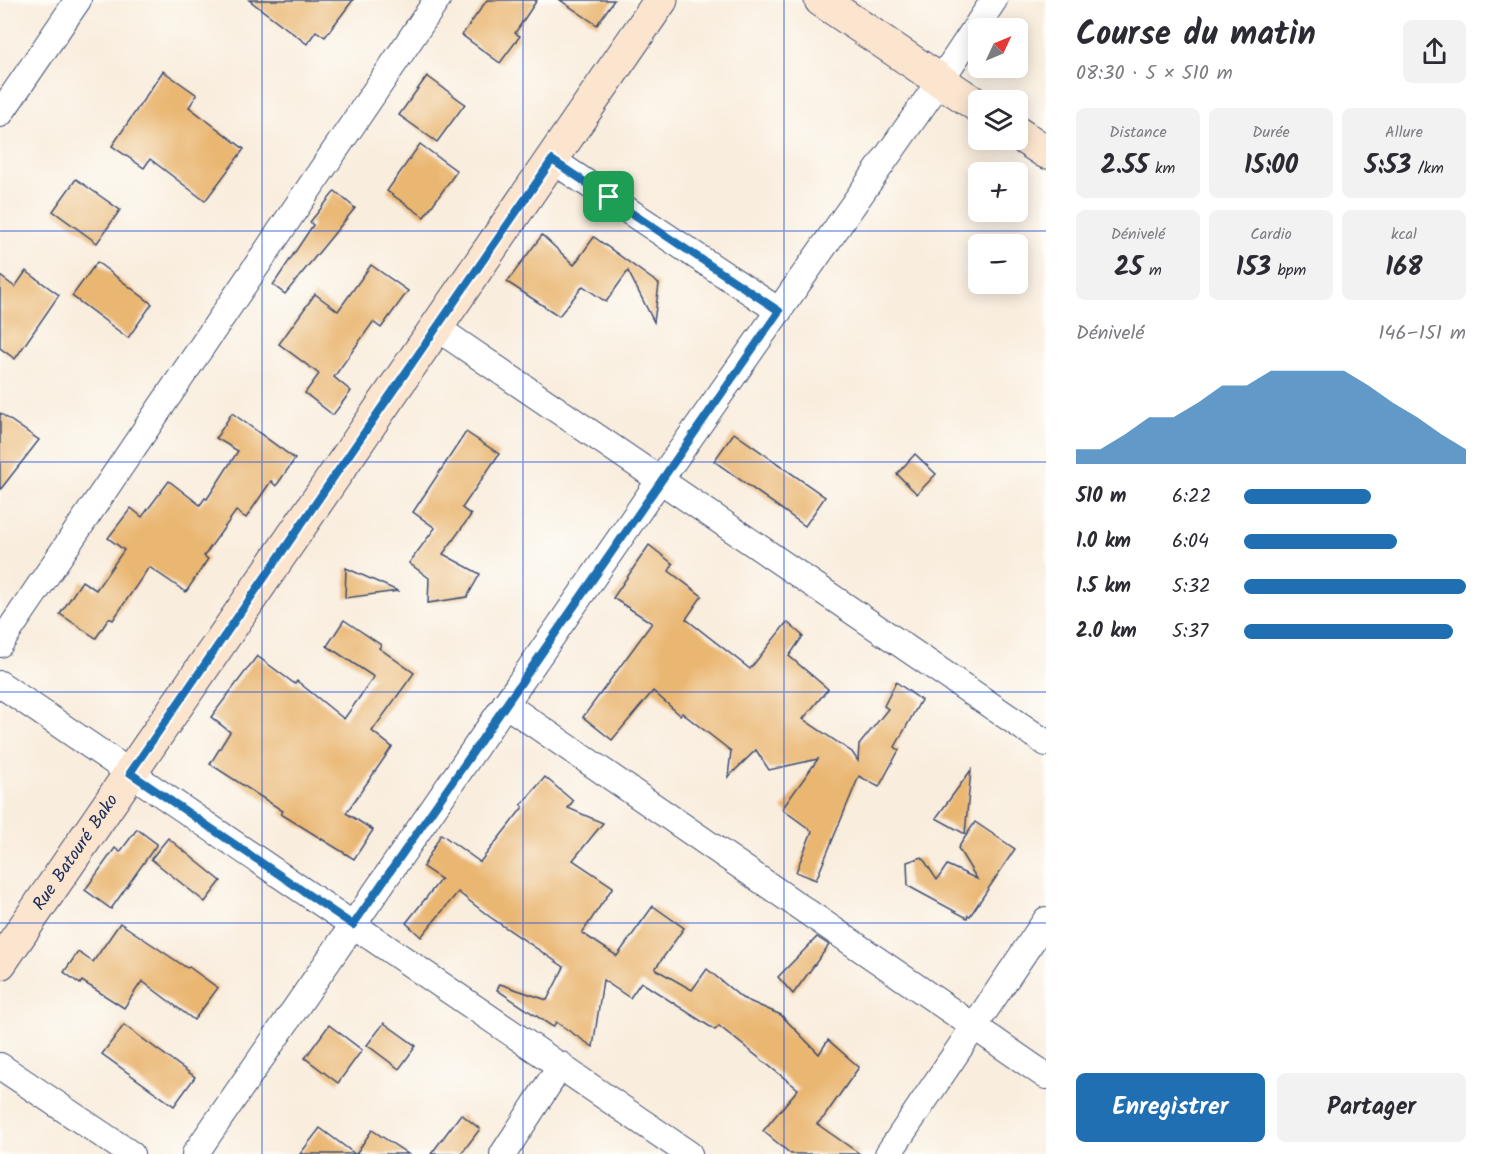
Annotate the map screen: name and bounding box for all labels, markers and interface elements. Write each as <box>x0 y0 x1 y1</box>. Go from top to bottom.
text: Course du matin <box>1076 9 1316 62</box>
north arrow <box>968 18 1028 78</box>
map controls <box>968 18 1028 294</box>
button: share <box>1403 20 1466 83</box>
text: 08:30 · 5 × 510 m <box>1076 58 1233 90</box>
button: layers <box>968 90 1028 150</box>
text: Distance <box>1109 120 1167 145</box>
text: Durée <box>1252 120 1290 145</box>
text: Allure <box>1385 120 1423 145</box>
text: 2.55 <box>1101 145 1148 187</box>
text: 15:00 <box>1244 145 1298 187</box>
text: 5:53 <box>1364 145 1411 187</box>
text: km <box>1148 156 1175 181</box>
text: /km <box>1411 156 1444 181</box>
button: + <box>968 162 1028 222</box>
pin <box>583 171 634 222</box>
icon: arrive <box>592 180 625 213</box>
text: Dénivelé <box>1111 222 1165 247</box>
text: Cardio <box>1250 222 1292 247</box>
text: kcal <box>1391 222 1417 247</box>
button: − <box>968 234 1028 294</box>
text: 25 <box>1114 247 1143 289</box>
text: 153 <box>1236 247 1271 289</box>
text: 168 <box>1385 247 1423 289</box>
text: m <box>1143 258 1162 283</box>
text: bpm <box>1271 258 1306 283</box>
text: Dénivelé <box>1076 318 1144 350</box>
text: 146–151 m <box>1378 318 1466 350</box>
text: 510 m <box>1076 481 1127 513</box>
text: 6:22 <box>1172 481 1211 513</box>
text: 1.0 km <box>1076 526 1131 558</box>
text: 6:04 <box>1172 526 1209 558</box>
text: 1.5 km <box>1076 571 1131 603</box>
text: 5:32 <box>1172 571 1211 603</box>
text: 2.0 km <box>1076 616 1137 648</box>
text: 5:37 <box>1172 616 1208 648</box>
street label: Rue Batouré Bako <box>25 788 126 917</box>
button: Enregistrer <box>1076 1073 1265 1142</box>
button: Partager <box>1277 1073 1466 1142</box>

